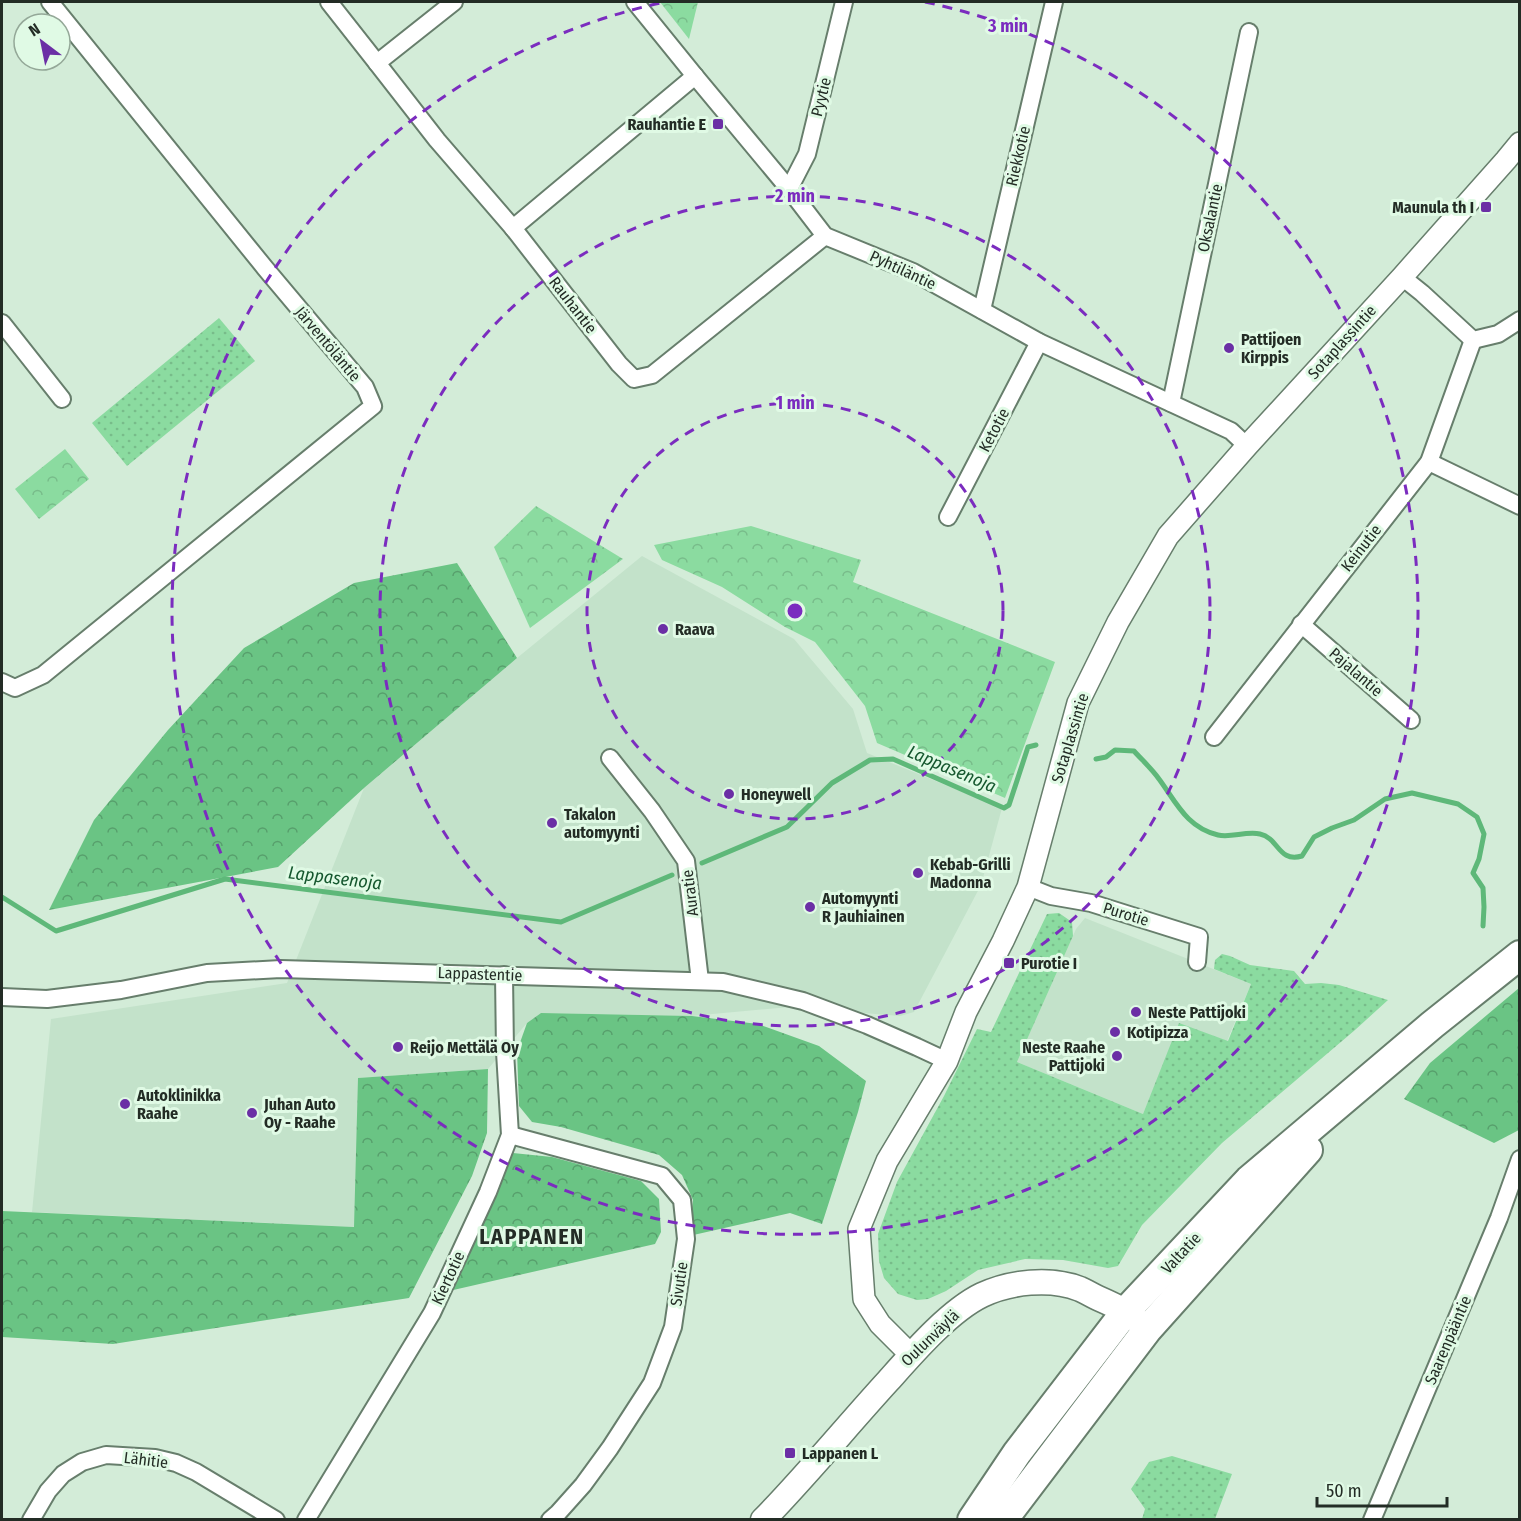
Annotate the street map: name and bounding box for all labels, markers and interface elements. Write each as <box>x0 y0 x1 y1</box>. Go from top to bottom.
north arrow <box>12 12 72 72</box>
text: 3 min <box>987 15 1028 37</box>
text: N <box>25 19 43 40</box>
street label: Pyytie <box>807 75 835 119</box>
place label: Rauhantie E <box>627 115 706 134</box>
marker: Rauhantie E <box>711 117 725 131</box>
street label: Riekkotie <box>1002 124 1034 188</box>
street label: Oksalantie <box>1193 182 1227 254</box>
text: 2 min <box>774 185 815 207</box>
place label: Maunula th I <box>1392 198 1474 217</box>
marker: Maunula th I <box>1479 200 1493 214</box>
street label: Pyhtiläntie <box>867 246 939 294</box>
street label: Rauhantie <box>545 273 601 337</box>
street label: Sotaplassintie <box>1304 301 1380 383</box>
street label: Järventöläntie <box>291 303 365 385</box>
place label: Pattijoen Kirppis <box>1241 330 1302 367</box>
marker: Pattijoen Kirppis <box>1222 341 1236 355</box>
text: 1 min <box>775 392 815 414</box>
street label: Ketotie <box>975 405 1013 455</box>
street label: Keinutie <box>1337 521 1385 575</box>
centre of rings <box>785 601 805 621</box>
place label: Raava <box>675 620 715 639</box>
marker: Raava <box>656 622 670 636</box>
street label: Pajalantie <box>1325 644 1387 700</box>
street label: Sotaplassintie <box>1047 691 1093 785</box>
water label: Lappasenoja <box>904 740 1000 798</box>
place label: Honeywell <box>741 785 812 804</box>
marker: Honeywell <box>722 787 736 801</box>
place label: Takalon automyynti <box>564 805 640 842</box>
marker: Takalon automyynti <box>545 816 559 830</box>
place label: Kebab-Grilli Madonna <box>930 855 1011 892</box>
water label: Lappasenoja <box>287 861 383 895</box>
marker: Kebab-Grilli Madonna <box>911 866 925 880</box>
street label: Auratie <box>678 868 702 917</box>
place label: Automyynti R Jauhiainen <box>821 889 905 926</box>
street label: Purotie <box>1101 898 1151 930</box>
marker: Automyynti R Jauhiainen <box>803 900 817 914</box>
place label: Purotie I <box>1021 954 1077 973</box>
marker: Purotie I <box>1002 956 1016 970</box>
street label: Lappastentie <box>437 963 523 985</box>
place label: Neste Pattijoki <box>1148 1003 1246 1022</box>
marker: Neste Pattijoki <box>1129 1005 1143 1019</box>
place label: Kotipizza <box>1127 1023 1188 1042</box>
marker: Kotipizza <box>1108 1025 1122 1039</box>
place label: Reijo Mettälä Oy <box>410 1038 519 1057</box>
place label: Neste Raahe Pattijoki <box>1022 1038 1105 1075</box>
marker: Reijo Mettälä Oy <box>391 1040 405 1054</box>
marker: Neste Raahe Pattijoki <box>1110 1049 1124 1063</box>
place label: Autoklinikka Raahe <box>136 1086 221 1123</box>
place label: Juhan Auto Oy - Raahe <box>263 1095 336 1132</box>
marker: Autoklinikka Raahe <box>118 1097 132 1111</box>
marker: Juhan Auto Oy - Raahe <box>245 1106 259 1120</box>
district label: LAPPANEN <box>479 1223 585 1250</box>
street label: Valtatie <box>1157 1228 1205 1278</box>
street label: Kiertotie <box>427 1248 469 1308</box>
street label: Sivutie <box>666 1260 692 1307</box>
street label: Saarenpääntie <box>1421 1293 1475 1387</box>
street label: Oulunväylä <box>897 1306 963 1370</box>
place label: Lappanen L <box>802 1444 879 1463</box>
marker: Lappanen L <box>783 1446 797 1460</box>
street label: Lähitie <box>123 1448 169 1472</box>
scale bar <box>1317 1470 1448 1508</box>
text: 50 m <box>1326 1480 1362 1502</box>

